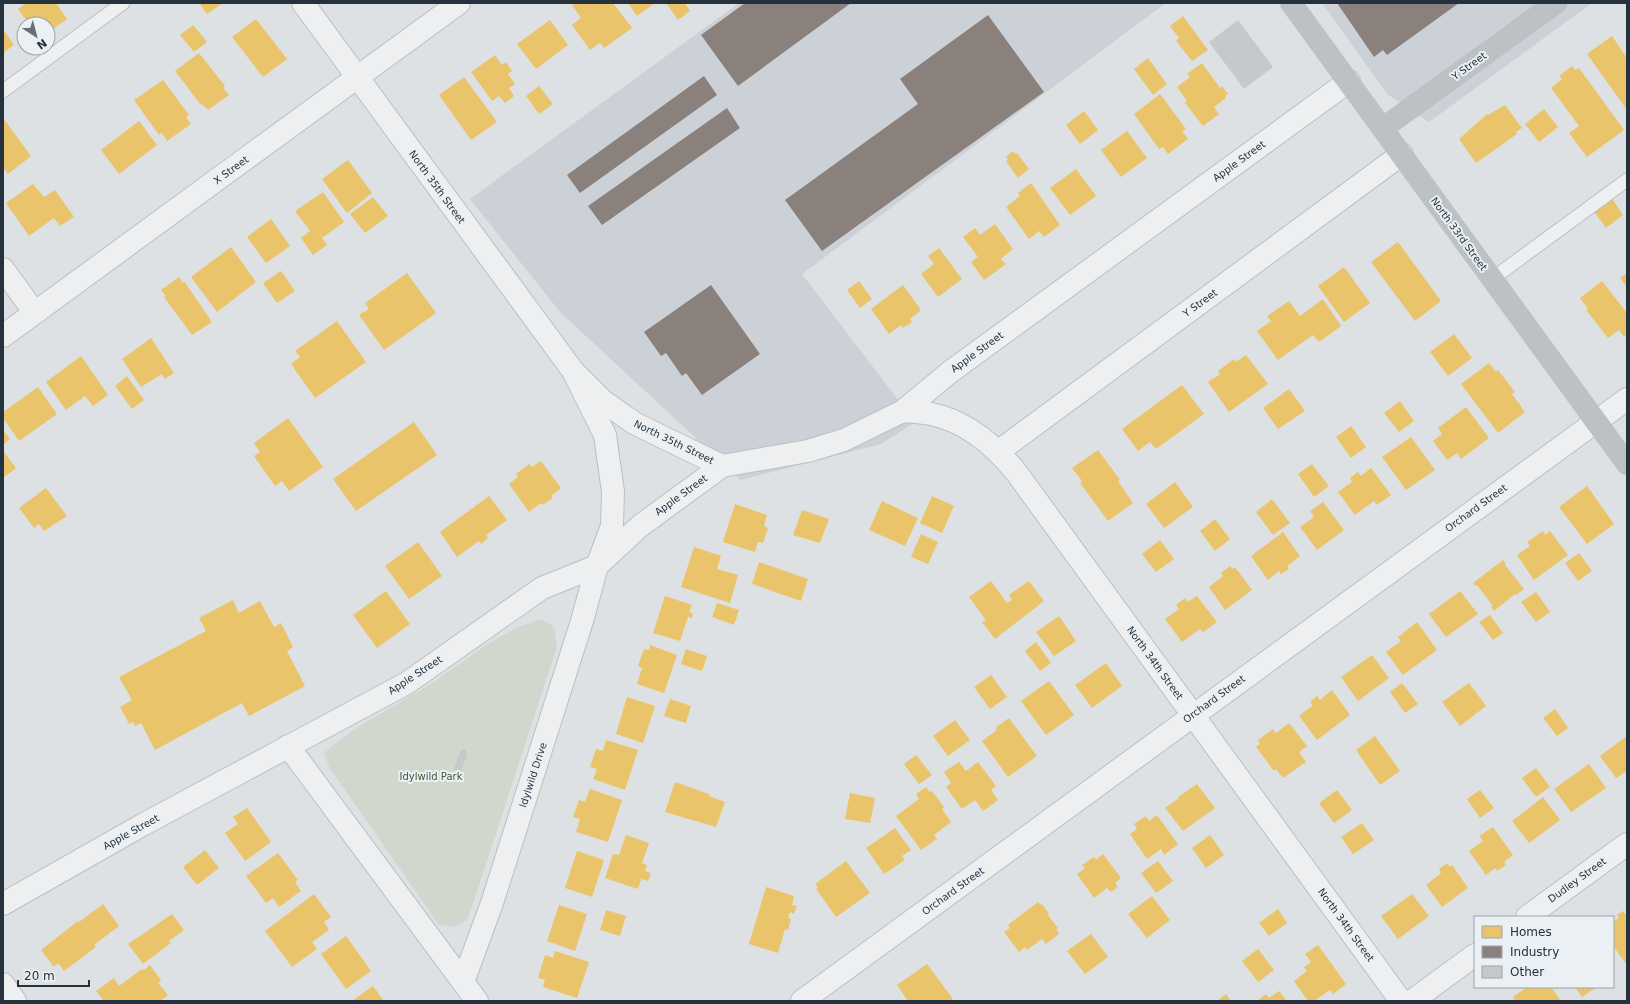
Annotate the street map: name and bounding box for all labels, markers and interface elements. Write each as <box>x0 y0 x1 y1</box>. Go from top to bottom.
north arrow <box>16 16 56 56</box>
text: N <box>34 36 49 52</box>
street label: Y Street <box>1449 50 1488 83</box>
street label: Apple Street <box>1211 138 1267 184</box>
street label: North 35th Street <box>407 148 467 226</box>
street label: X Street <box>211 154 251 186</box>
street label: North 33rd Street <box>1429 195 1489 273</box>
street label: Y Street <box>1180 287 1219 320</box>
street label: Apple Street <box>949 329 1005 375</box>
street label: North 35th Street <box>632 418 716 466</box>
street label: Apple Street <box>653 472 709 518</box>
street label: Orchard Street <box>1443 482 1509 534</box>
street label: North 34th Street <box>1125 624 1185 702</box>
street label: Apple Street <box>386 653 444 697</box>
street label: Orchard Street <box>1181 673 1247 725</box>
street label: Idylwild Drive <box>517 741 549 809</box>
park label: Idylwild Park <box>400 771 463 782</box>
street label: Apple Street <box>101 812 161 852</box>
street label: Dudley Street <box>1546 855 1608 905</box>
street label: Orchard Street <box>920 865 986 917</box>
street label: North 34th Street <box>1316 886 1376 964</box>
legend <box>1474 916 1614 988</box>
text: Homes <box>1510 925 1552 939</box>
text: Industry <box>1510 945 1559 959</box>
scale bar <box>18 962 89 988</box>
text: Other <box>1510 965 1544 979</box>
text: 20 m <box>24 969 55 983</box>

